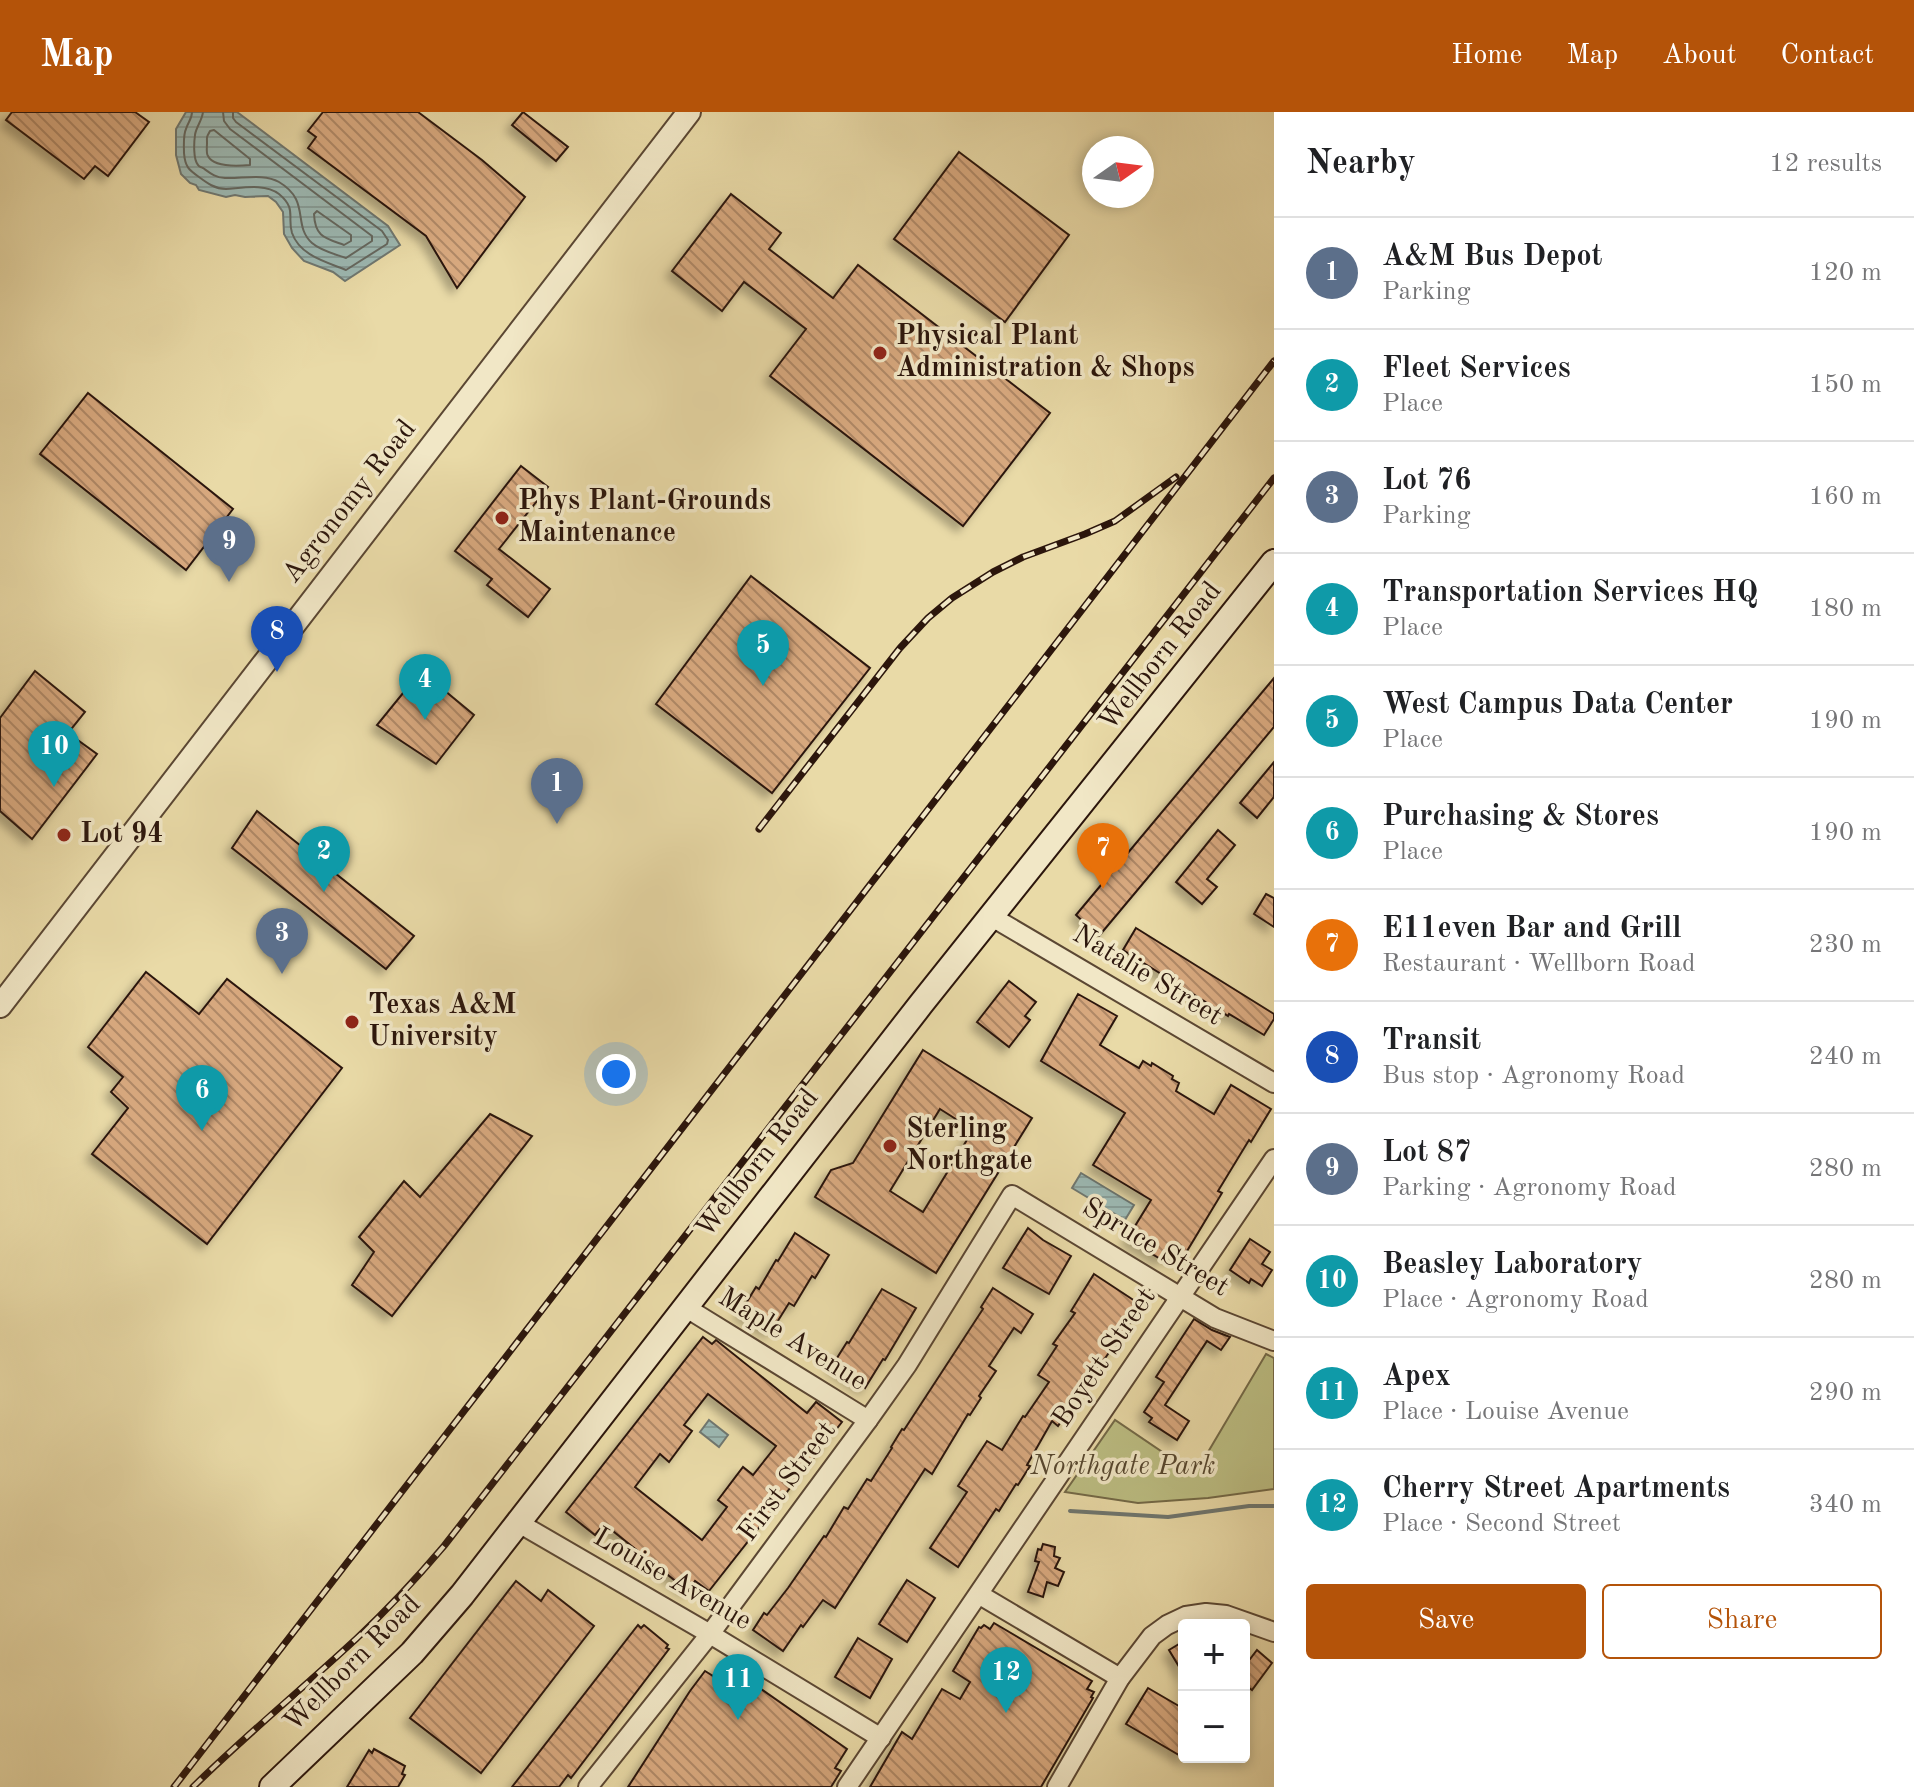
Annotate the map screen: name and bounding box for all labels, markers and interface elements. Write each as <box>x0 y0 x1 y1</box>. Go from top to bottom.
text: Map <box>40 37 114 75</box>
text: Home <box>1451 42 1522 70</box>
text: Map <box>1566 42 1618 70</box>
text: About <box>1662 42 1737 70</box>
text: Contact <box>1781 42 1874 70</box>
north arrow <box>1082 136 1154 208</box>
text: Nearby <box>1306 147 1416 181</box>
text: 12 results <box>1769 151 1882 177</box>
text: A&M Bus Depot <box>1382 242 1603 272</box>
text: 1 <box>1324 260 1340 286</box>
text: 120 m <box>1809 260 1882 286</box>
text: Parking <box>1382 279 1471 305</box>
place label: Physical Plant Administration & Shops <box>896 323 1195 383</box>
marker: Physical Plant Administration & Shops <box>871 344 889 362</box>
text: Fleet Services <box>1382 354 1571 384</box>
text: 2 <box>1324 372 1340 398</box>
text: 150 m <box>1809 372 1882 398</box>
text: Place <box>1382 391 1443 417</box>
street label: Agronomy Road <box>278 415 422 589</box>
text: Lot 76 <box>1382 466 1471 496</box>
text: 3 <box>1324 484 1340 510</box>
text: 160 m <box>1809 484 1882 510</box>
place label: Phys Plant-Grounds Maintenance <box>518 488 771 548</box>
text: Parking <box>1382 503 1471 529</box>
marker: Phys Plant-Grounds Maintenance <box>493 509 511 527</box>
pin: 9 <box>203 516 255 582</box>
street label: Wellborn Road <box>1094 577 1228 737</box>
text: Transportation Services HQ <box>1382 578 1758 608</box>
text: 4 <box>1324 596 1340 622</box>
text: 180 m <box>1809 596 1882 622</box>
pin: 8 <box>251 606 303 672</box>
text: Place <box>1382 615 1443 641</box>
pin: 5 <box>737 620 789 686</box>
pin: 4 <box>399 654 451 720</box>
text: West Campus Data Center <box>1382 690 1733 720</box>
text: 5 <box>1324 708 1340 734</box>
text: 190 m <box>1809 708 1882 734</box>
pin: 10 <box>28 721 80 787</box>
text: Place <box>1382 727 1443 753</box>
pin: 1 <box>531 758 583 824</box>
text: Purchasing & Stores <box>1382 802 1659 832</box>
text: 6 <box>1324 820 1340 846</box>
text: 190 m <box>1809 820 1882 846</box>
place label: Lot 94 <box>80 821 163 849</box>
pin: 7 <box>1077 823 1129 889</box>
marker: Lot 94 <box>55 826 73 844</box>
pin: 2 <box>298 826 350 892</box>
text: Place <box>1382 839 1443 865</box>
pin: 3 <box>256 908 308 974</box>
text: E11even Bar and Grill <box>1382 914 1682 944</box>
street label: Natalie Street <box>1067 920 1227 1032</box>
text: 7 <box>1324 932 1340 958</box>
text: 230 m <box>1809 932 1882 958</box>
text: Restaurant · Wellborn Road <box>1382 951 1696 977</box>
place label: Texas A&M University <box>368 992 516 1052</box>
marker: Texas A&M University <box>343 1013 361 1031</box>
text: Transit <box>1382 1026 1481 1056</box>
text: 8 <box>1324 1044 1340 1070</box>
text: 240 m <box>1809 1044 1882 1070</box>
your location <box>596 1054 636 1094</box>
text: Bus stop · Agronomy Road <box>1382 1063 1685 1089</box>
pin: 6 <box>176 1065 228 1131</box>
street label: Wellborn Road <box>691 1084 825 1244</box>
place label: Sterling Northgate <box>906 1116 1033 1176</box>
marker: Sterling Northgate <box>881 1137 899 1155</box>
text: Lot 87 <box>1382 1138 1471 1168</box>
text: 9 <box>1324 1156 1340 1182</box>
text: 280 m <box>1809 1156 1882 1182</box>
text: Parking · Agronomy Road <box>1382 1175 1677 1201</box>
street label: Spruce Street <box>1077 1193 1233 1303</box>
text: Beasley Laboratory <box>1382 1250 1642 1280</box>
text: 10 <box>1317 1268 1347 1294</box>
text: 280 m <box>1809 1268 1882 1294</box>
street label: Maple Avenue <box>713 1283 871 1397</box>
street label: Boyett Street <box>1048 1283 1162 1433</box>
text: Place · Agronomy Road <box>1382 1287 1649 1313</box>
text: Apex <box>1382 1362 1451 1392</box>
text: 11 <box>1317 1380 1347 1406</box>
text: 290 m <box>1809 1380 1882 1406</box>
text: Place · Louise Avenue <box>1382 1399 1629 1425</box>
street label: First Street <box>734 1417 842 1547</box>
park label: Northgate Park <box>1030 1453 1215 1481</box>
text: Cherry Street Apartments <box>1382 1474 1730 1504</box>
text: 12 <box>1317 1492 1347 1518</box>
text: 340 m <box>1809 1492 1882 1518</box>
text: Place · Second Street <box>1382 1511 1621 1537</box>
street label: Louise Avenue <box>588 1524 756 1636</box>
button: Save <box>1306 1584 1586 1659</box>
button: Share <box>1602 1584 1882 1659</box>
street label: Wellborn Road <box>279 1590 427 1738</box>
map controls <box>1178 1619 1250 1763</box>
button: + <box>1178 1619 1250 1691</box>
pin: 12 <box>980 1647 1032 1713</box>
pin: 11 <box>712 1654 764 1720</box>
button: − <box>1178 1691 1250 1763</box>

